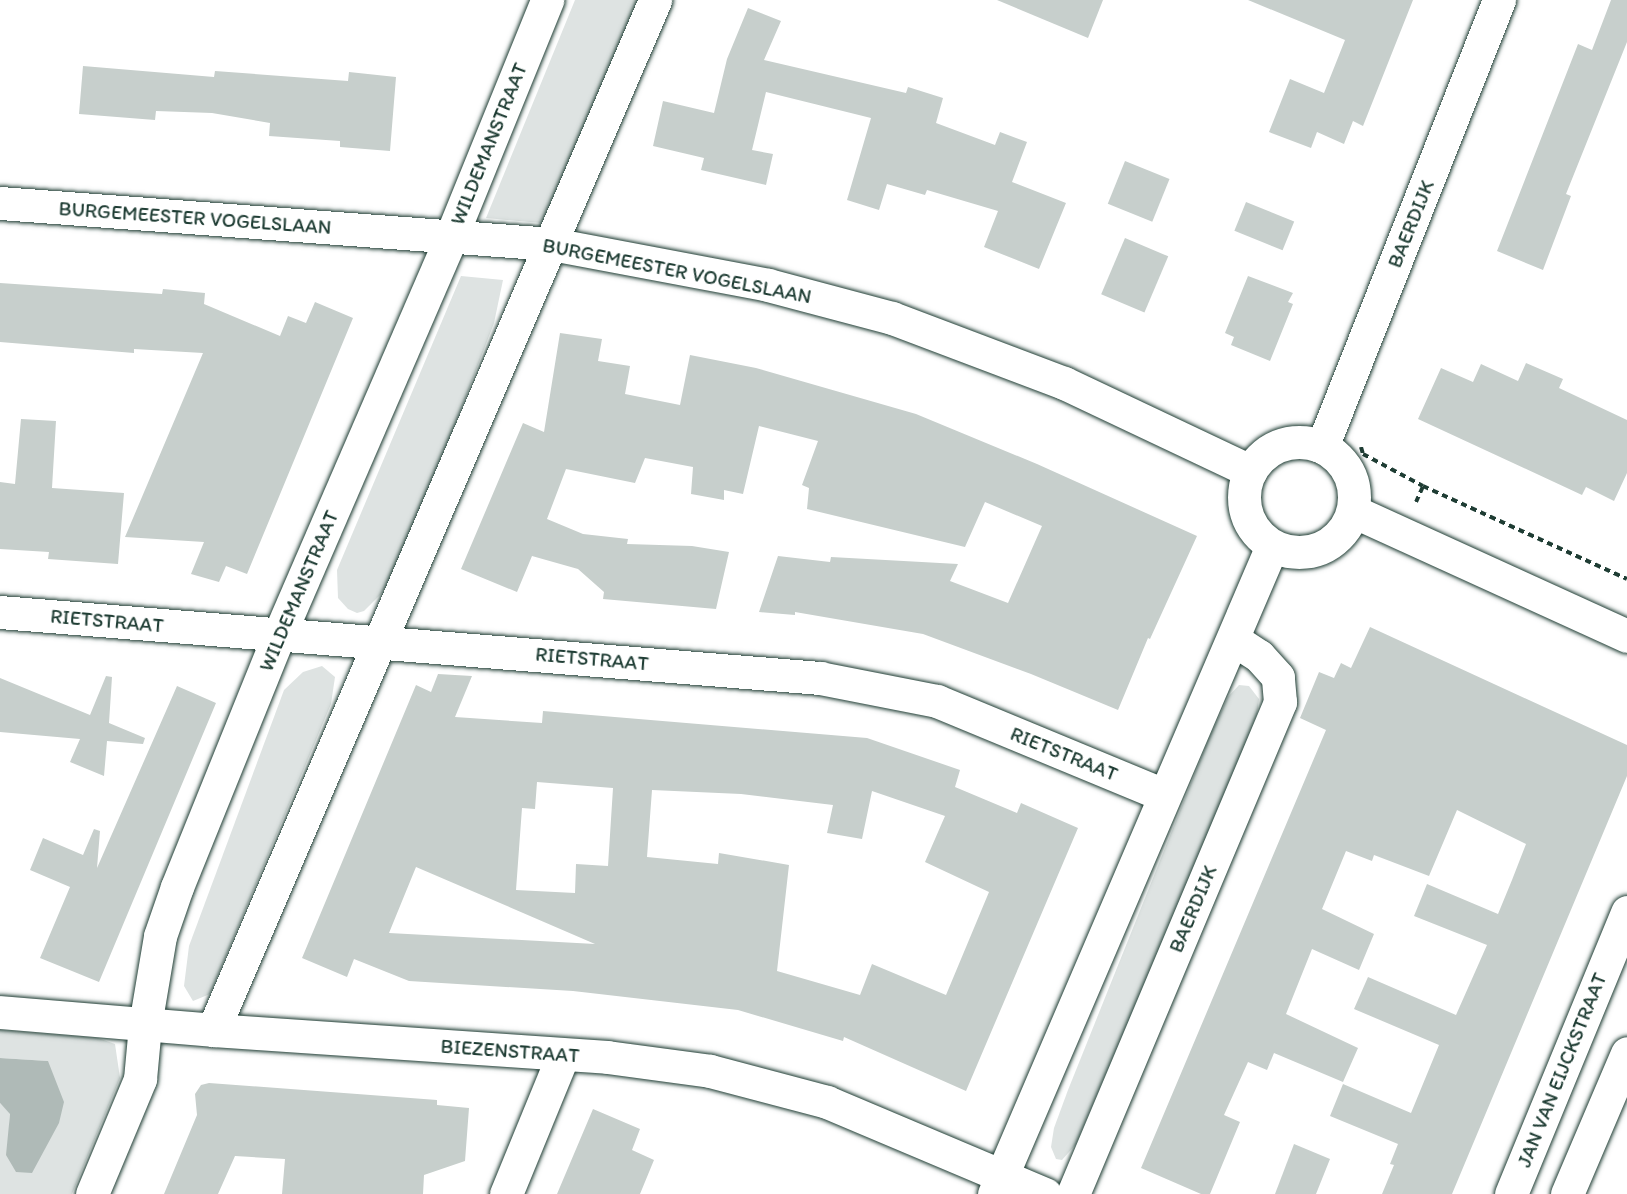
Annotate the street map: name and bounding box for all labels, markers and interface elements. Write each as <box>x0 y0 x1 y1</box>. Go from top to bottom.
street label: WILDEMANSTRAAT <box>446 59 532 229</box>
street label: BAERDIJK <box>1383 177 1439 271</box>
street label: BURGEMEESTER VOGELSLAAN <box>58 196 332 240</box>
street label: BURGEMEESTER VOGELSLAAN <box>541 233 813 309</box>
street label: WILDEMANSTRAAT <box>254 507 344 675</box>
street label: RIETSTRAAT <box>49 604 165 638</box>
street label: RIETSTRAAT <box>534 642 650 676</box>
street label: RIETSTRAAT <box>1007 722 1121 786</box>
street label: BAERDIJK <box>1164 862 1222 956</box>
street label: JAN VAN EIJCKSTRAAT <box>1512 970 1612 1170</box>
street label: BIEZENSTRAAT <box>440 1034 580 1068</box>

